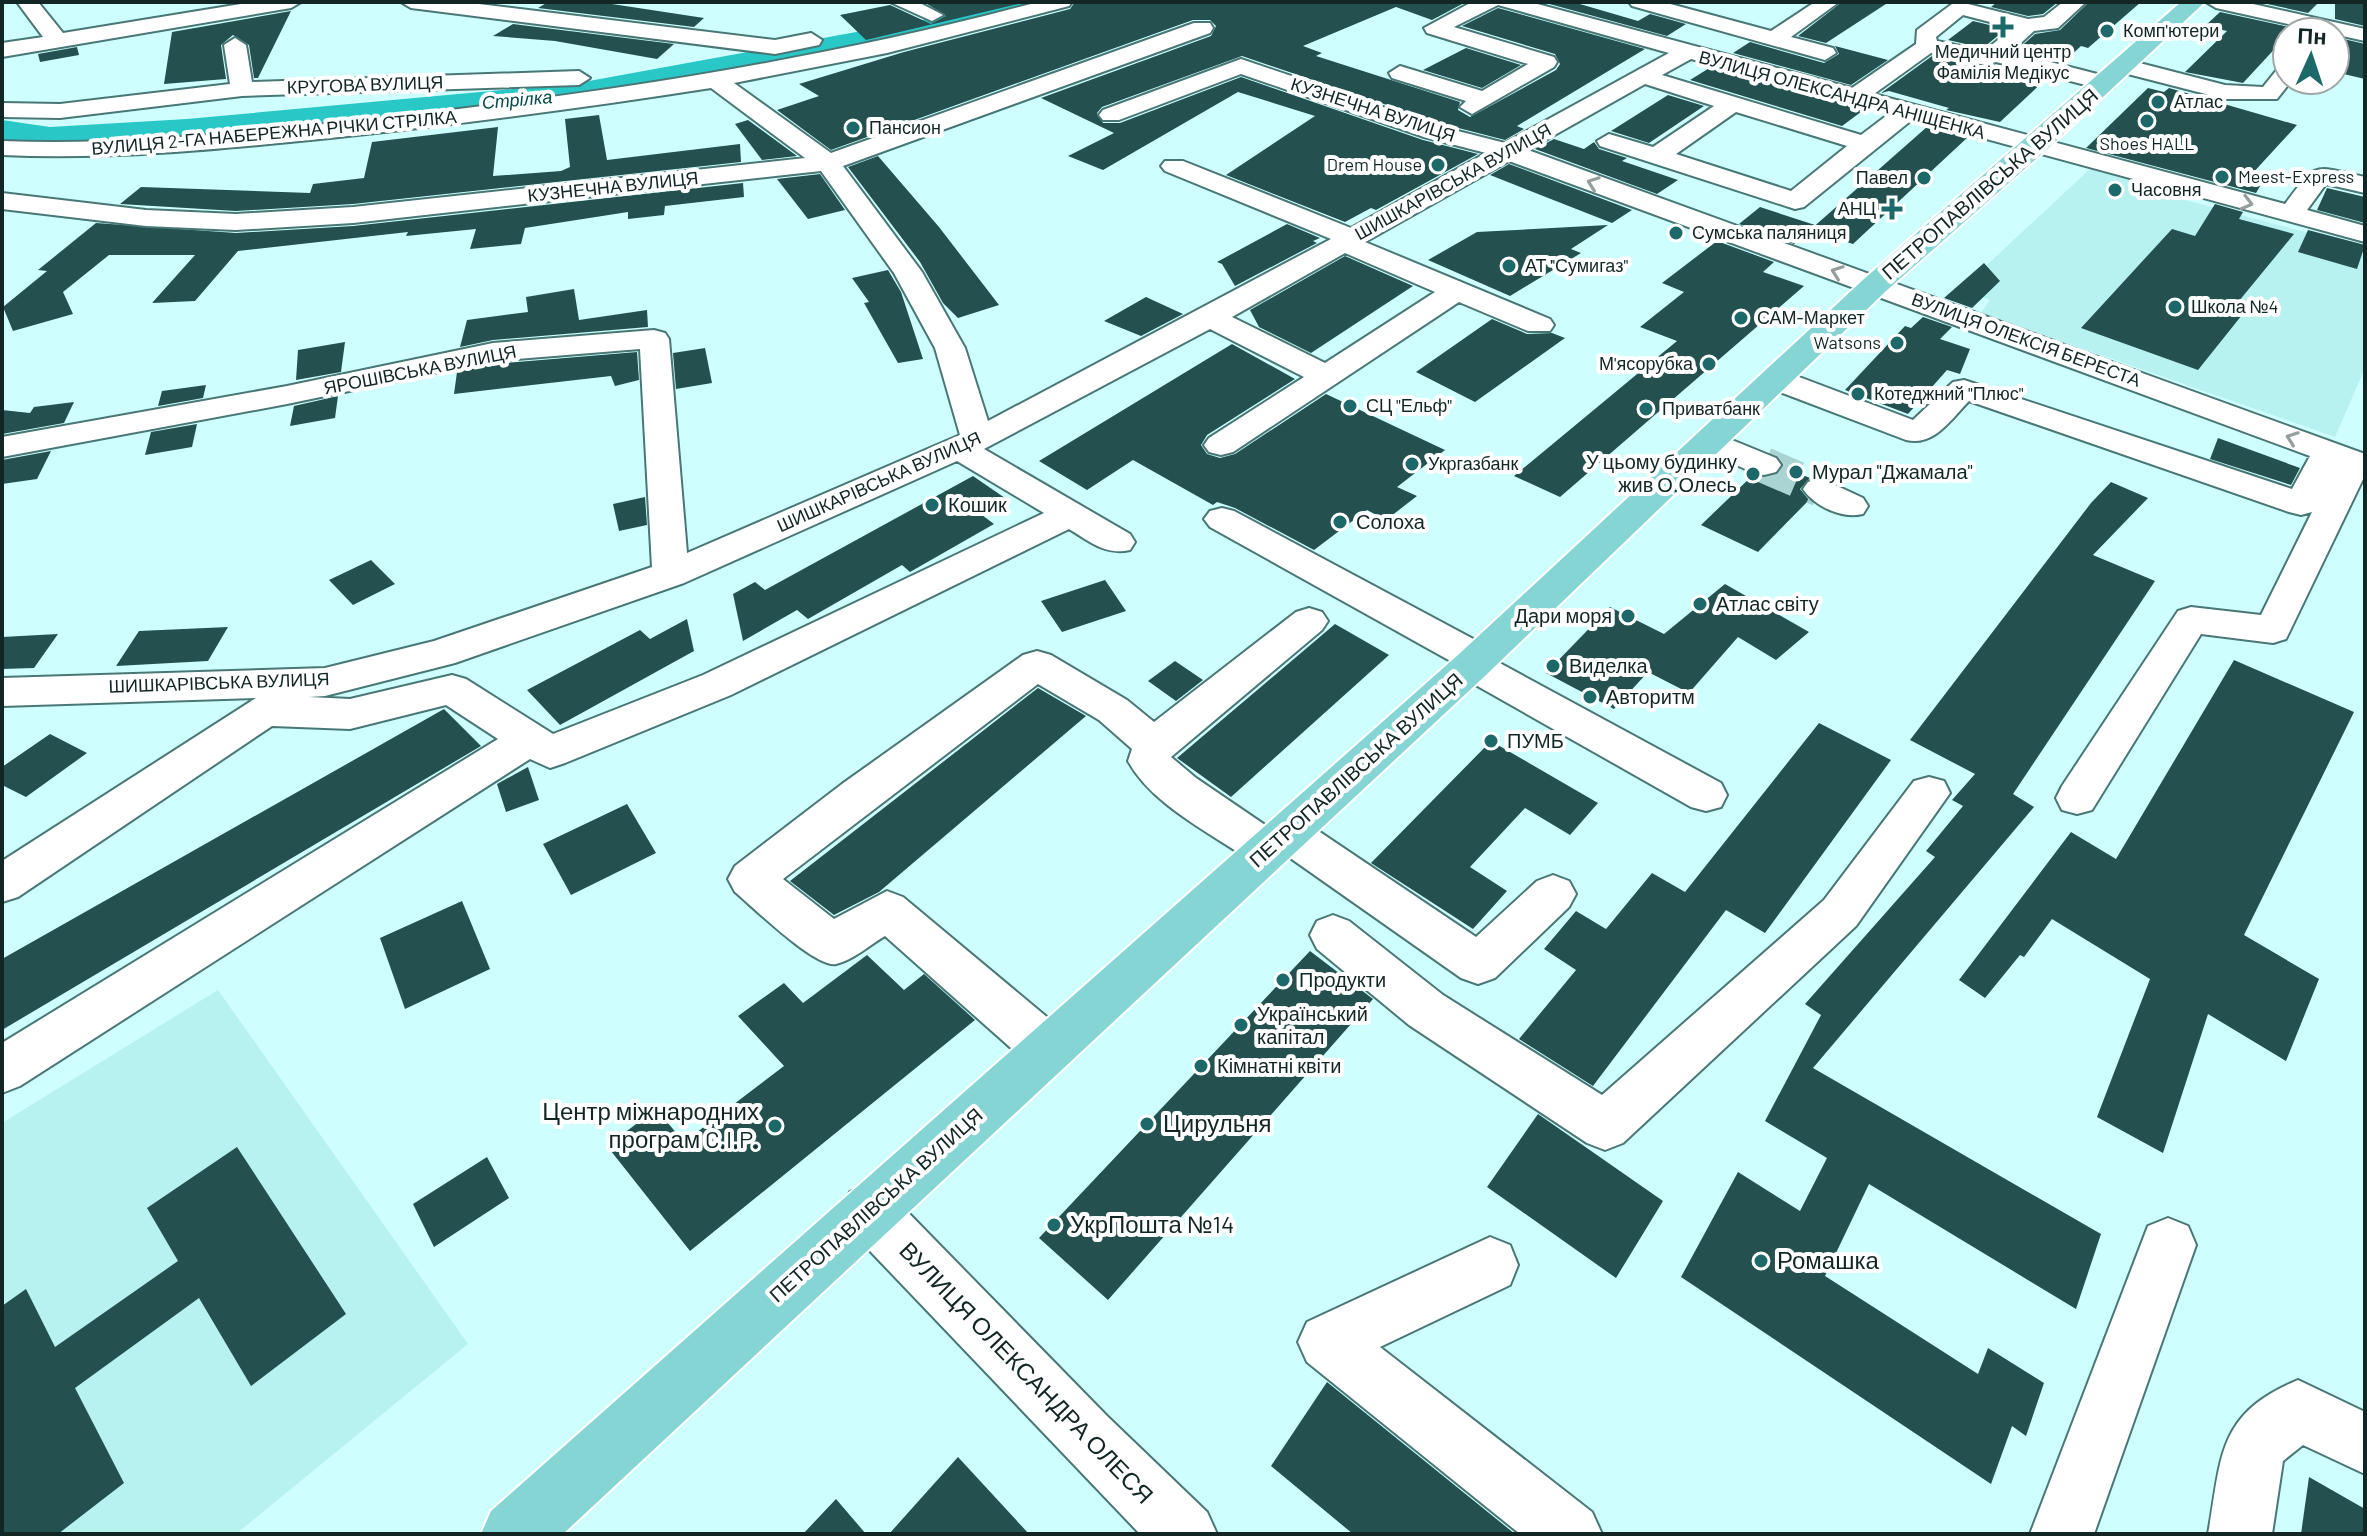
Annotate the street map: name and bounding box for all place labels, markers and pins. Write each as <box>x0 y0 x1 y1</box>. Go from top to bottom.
marker: Медичний центр Фамілія Медікус <box>1992 16 2014 38</box>
place label: Комп'ютери <box>2123 19 2219 41</box>
marker: Комп'ютери <box>2098 22 2116 40</box>
place label: Медичний центр Фамілія Медікус <box>1935 40 2071 83</box>
place label: Атлас <box>2174 90 2223 112</box>
marker: Атлас <box>2149 93 2167 111</box>
marker: Shoes HALL <box>2138 112 2156 130</box>
place label: Пансион <box>869 116 941 138</box>
marker: Пансион <box>844 119 862 137</box>
place label: Shoes HALL <box>2100 132 2194 154</box>
place label: Drem House <box>1327 153 1422 175</box>
marker: Drem House <box>1429 156 1447 174</box>
place label: Meest-Express <box>2238 165 2354 187</box>
place label: Павел <box>1856 166 1908 188</box>
marker: Meest-Express <box>2213 168 2231 186</box>
marker: Павел <box>1915 169 1933 187</box>
place label: Часовня <box>2131 178 2201 200</box>
marker: Часовня <box>2106 181 2124 199</box>
place label: АНЦ <box>1838 197 1876 219</box>
marker: АНЦ <box>1883 200 1901 218</box>
place label: Сумська паляниця <box>1692 221 1847 243</box>
marker: Сумська паляниця <box>1667 224 1685 242</box>
place label: АТ "Сумигаз" <box>1525 254 1628 276</box>
marker: АТ "Сумигаз" <box>1500 257 1518 275</box>
place label: Школа №4 <box>2191 295 2279 317</box>
marker: Школа №4 <box>2166 298 2184 316</box>
place label: САМ-Маркет <box>1757 306 1865 328</box>
marker: САМ-Маркет <box>1732 309 1750 327</box>
place label: Watsons <box>1814 331 1881 353</box>
marker: Watsons <box>1888 334 1906 352</box>
place label: М'ясорубка <box>1599 352 1694 374</box>
marker: М'ясорубка <box>1700 355 1718 373</box>
place label: Котеджний "Плюс" <box>1874 382 2024 404</box>
marker: Котеджний "Плюс" <box>1849 385 1867 403</box>
place label: СЦ "Ельф" <box>1366 394 1452 416</box>
marker: СЦ "Ельф" <box>1341 397 1359 415</box>
place label: Приватбанк <box>1662 397 1760 419</box>
marker: Приватбанк <box>1637 400 1655 418</box>
place label: У цьому будинку жив О.Олесь <box>1586 449 1737 496</box>
place label: Укргазбанк <box>1428 452 1518 474</box>
marker: Укргазбанк <box>1403 455 1421 473</box>
place label: Мурал "Джамала" <box>1812 459 1973 483</box>
marker: Мурал "Джамала" <box>1787 463 1805 481</box>
marker: У цьому будинку жив О.Олесь <box>1744 465 1762 483</box>
place label: Кошик <box>948 492 1007 516</box>
marker: Кошик <box>923 496 941 514</box>
place label: Солоха <box>1356 509 1426 533</box>
marker: Солоха <box>1331 513 1349 531</box>
place label: Атлас світу <box>1716 591 1819 615</box>
marker: Атлас світу <box>1691 595 1709 613</box>
place label: Дари моря <box>1514 603 1612 627</box>
marker: Дари моря <box>1619 607 1637 625</box>
place label: Виделка <box>1569 653 1649 677</box>
marker: Виделка <box>1544 657 1562 675</box>
place label: Авторитм <box>1606 684 1695 708</box>
marker: Авторитм <box>1581 688 1599 706</box>
place label: ПУМБ <box>1507 728 1564 752</box>
marker: ПУМБ <box>1482 732 1500 750</box>
place label: Продукти <box>1299 967 1386 991</box>
marker: Продукти <box>1274 971 1292 989</box>
place label: Український капітал <box>1257 1001 1368 1048</box>
marker: Український капітал <box>1232 1016 1250 1034</box>
place label: Кімнатні квіти <box>1217 1053 1341 1077</box>
marker: Кімнатні квіти <box>1192 1057 1210 1075</box>
place label: Центр міжнародних програм C.I.P. <box>542 1096 759 1153</box>
place label: Цирульня <box>1163 1108 1271 1137</box>
marker: Цирульня <box>1138 1115 1156 1133</box>
marker: Центр міжнародних програм C.I.P. <box>766 1117 784 1135</box>
place label: УкрПошта №14 <box>1070 1209 1234 1238</box>
marker: УкрПошта №14 <box>1045 1216 1063 1234</box>
place label: Ромашка <box>1777 1245 1879 1274</box>
marker: Ромашка <box>1752 1252 1770 1270</box>

